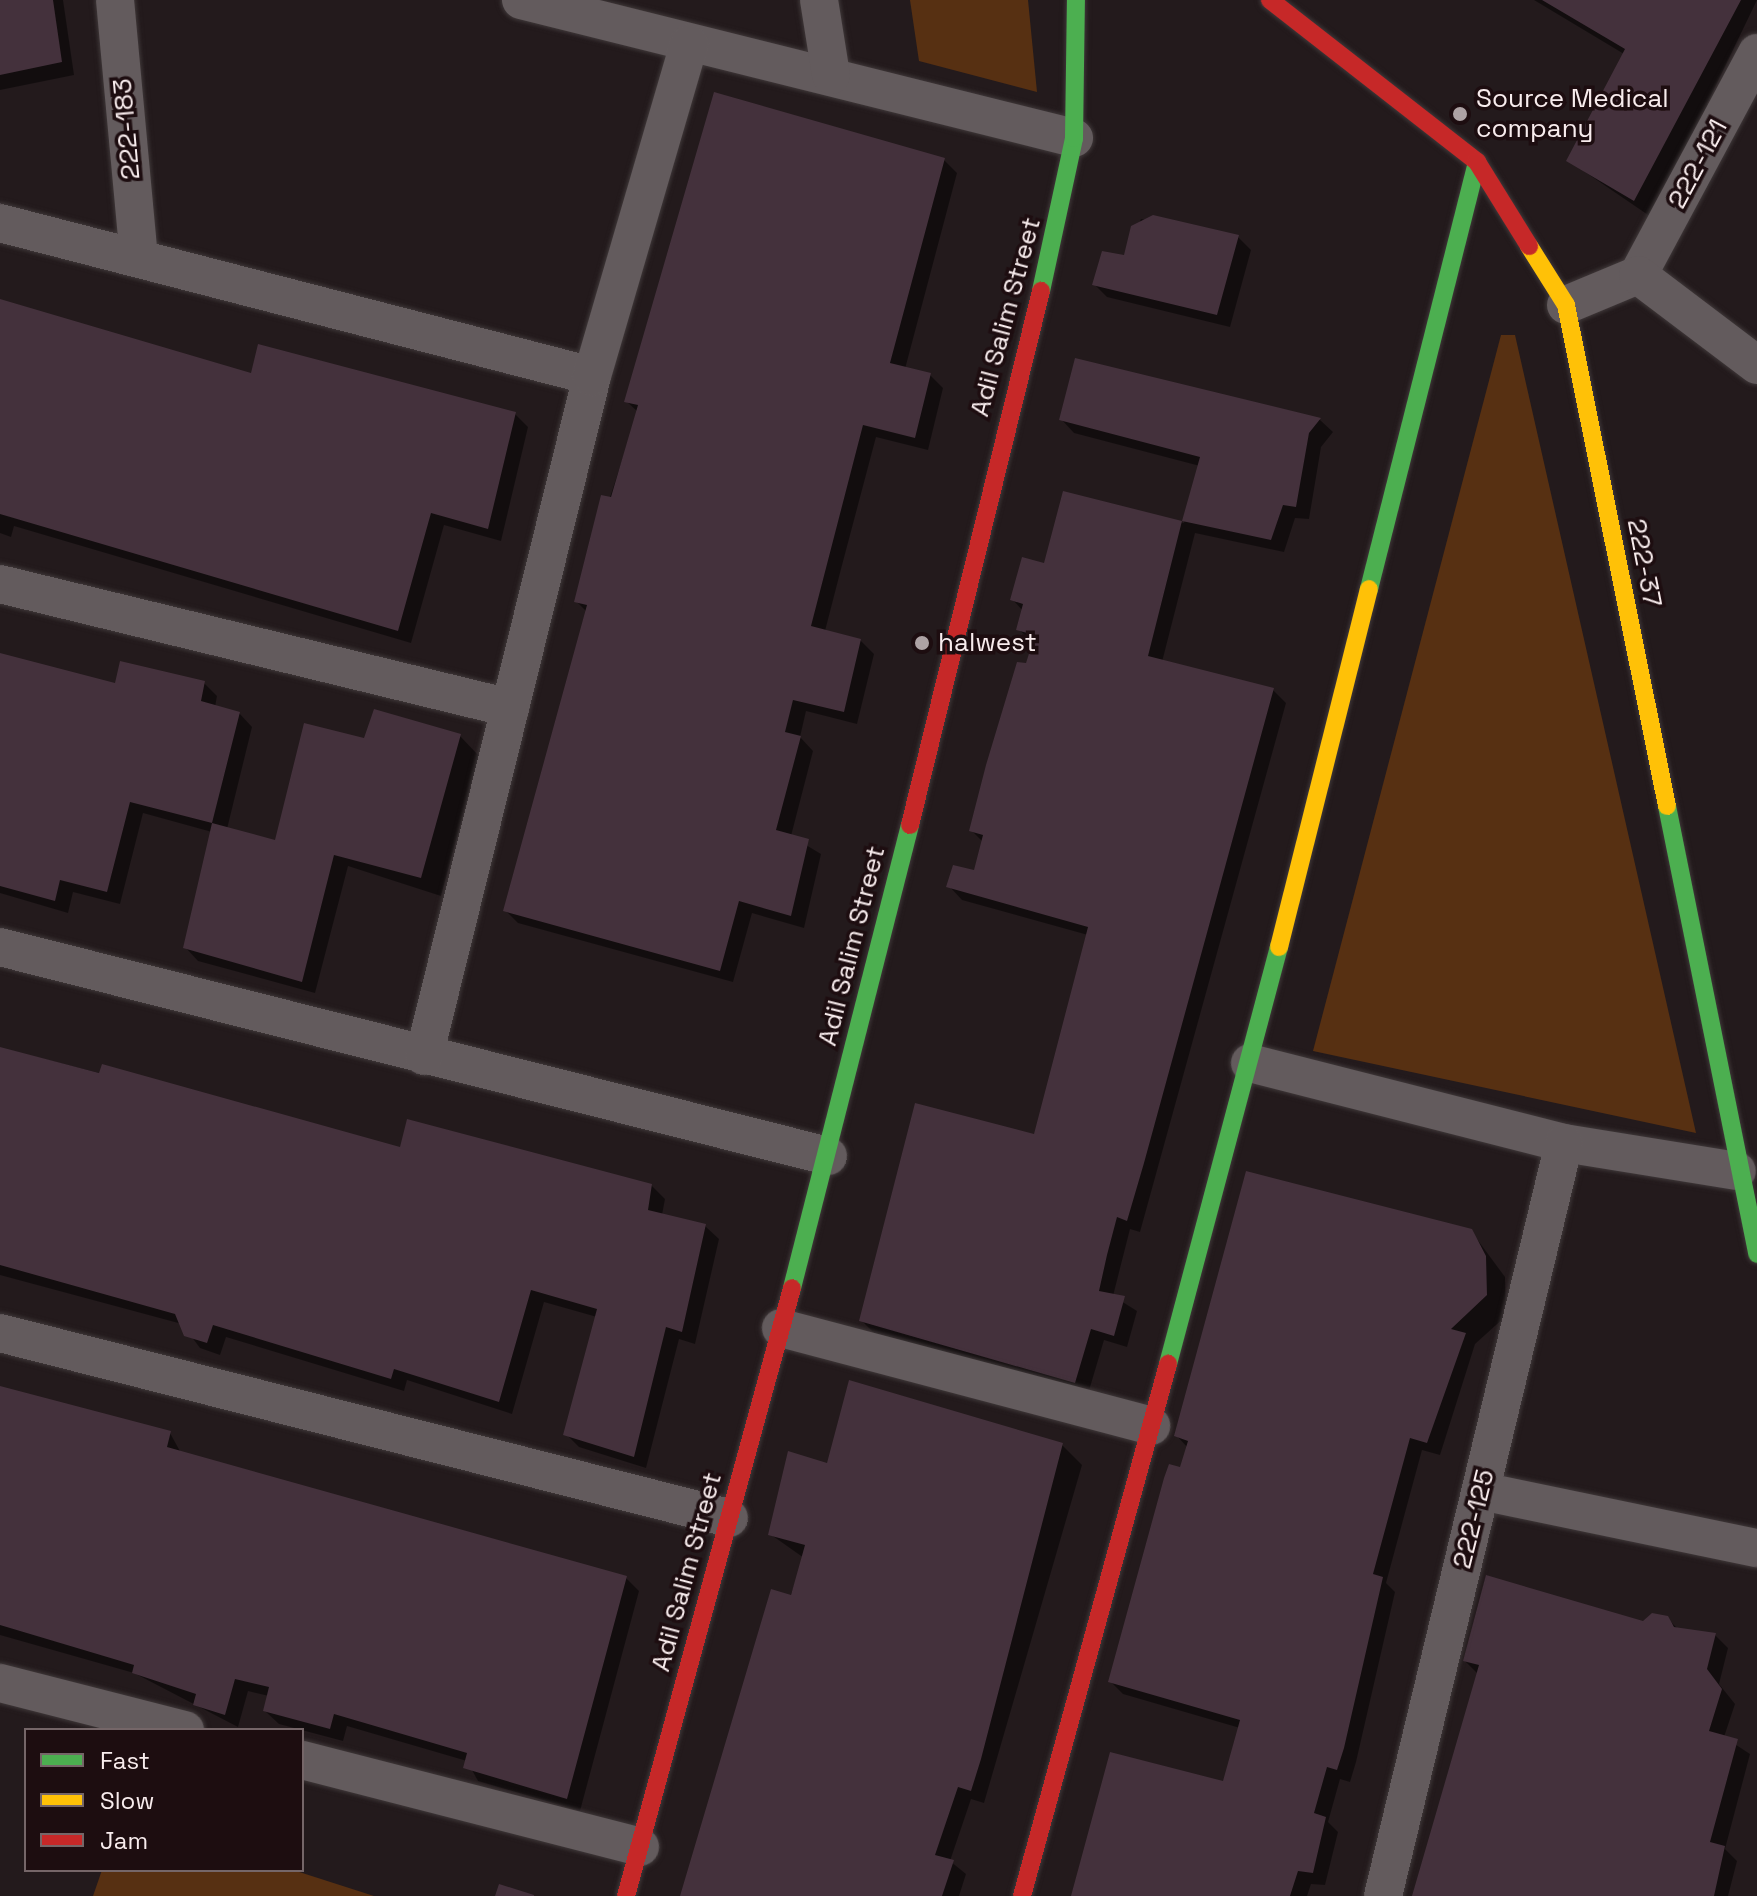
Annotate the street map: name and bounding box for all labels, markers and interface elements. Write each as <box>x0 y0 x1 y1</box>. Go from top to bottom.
street label: 222-183 <box>107 77 147 181</box>
place label: Source Medical company <box>1476 83 1669 144</box>
marker: Source Medical company <box>1451 105 1469 123</box>
street label: 222-121 <box>1662 114 1734 214</box>
street label: Adil Salim Street <box>964 214 1048 420</box>
street label: 222-37 <box>1620 516 1668 610</box>
place label: halwest <box>938 627 1037 659</box>
marker: halwest <box>913 634 931 652</box>
street label: Adil Salim Street <box>812 843 892 1049</box>
street label: 222-125 <box>1447 1466 1501 1572</box>
street label: Adil Salim Street <box>645 1469 729 1675</box>
legend <box>24 1728 304 1872</box>
text: Fast <box>100 1745 150 1776</box>
text: Slow <box>100 1785 154 1816</box>
text: Jam <box>100 1825 148 1856</box>

